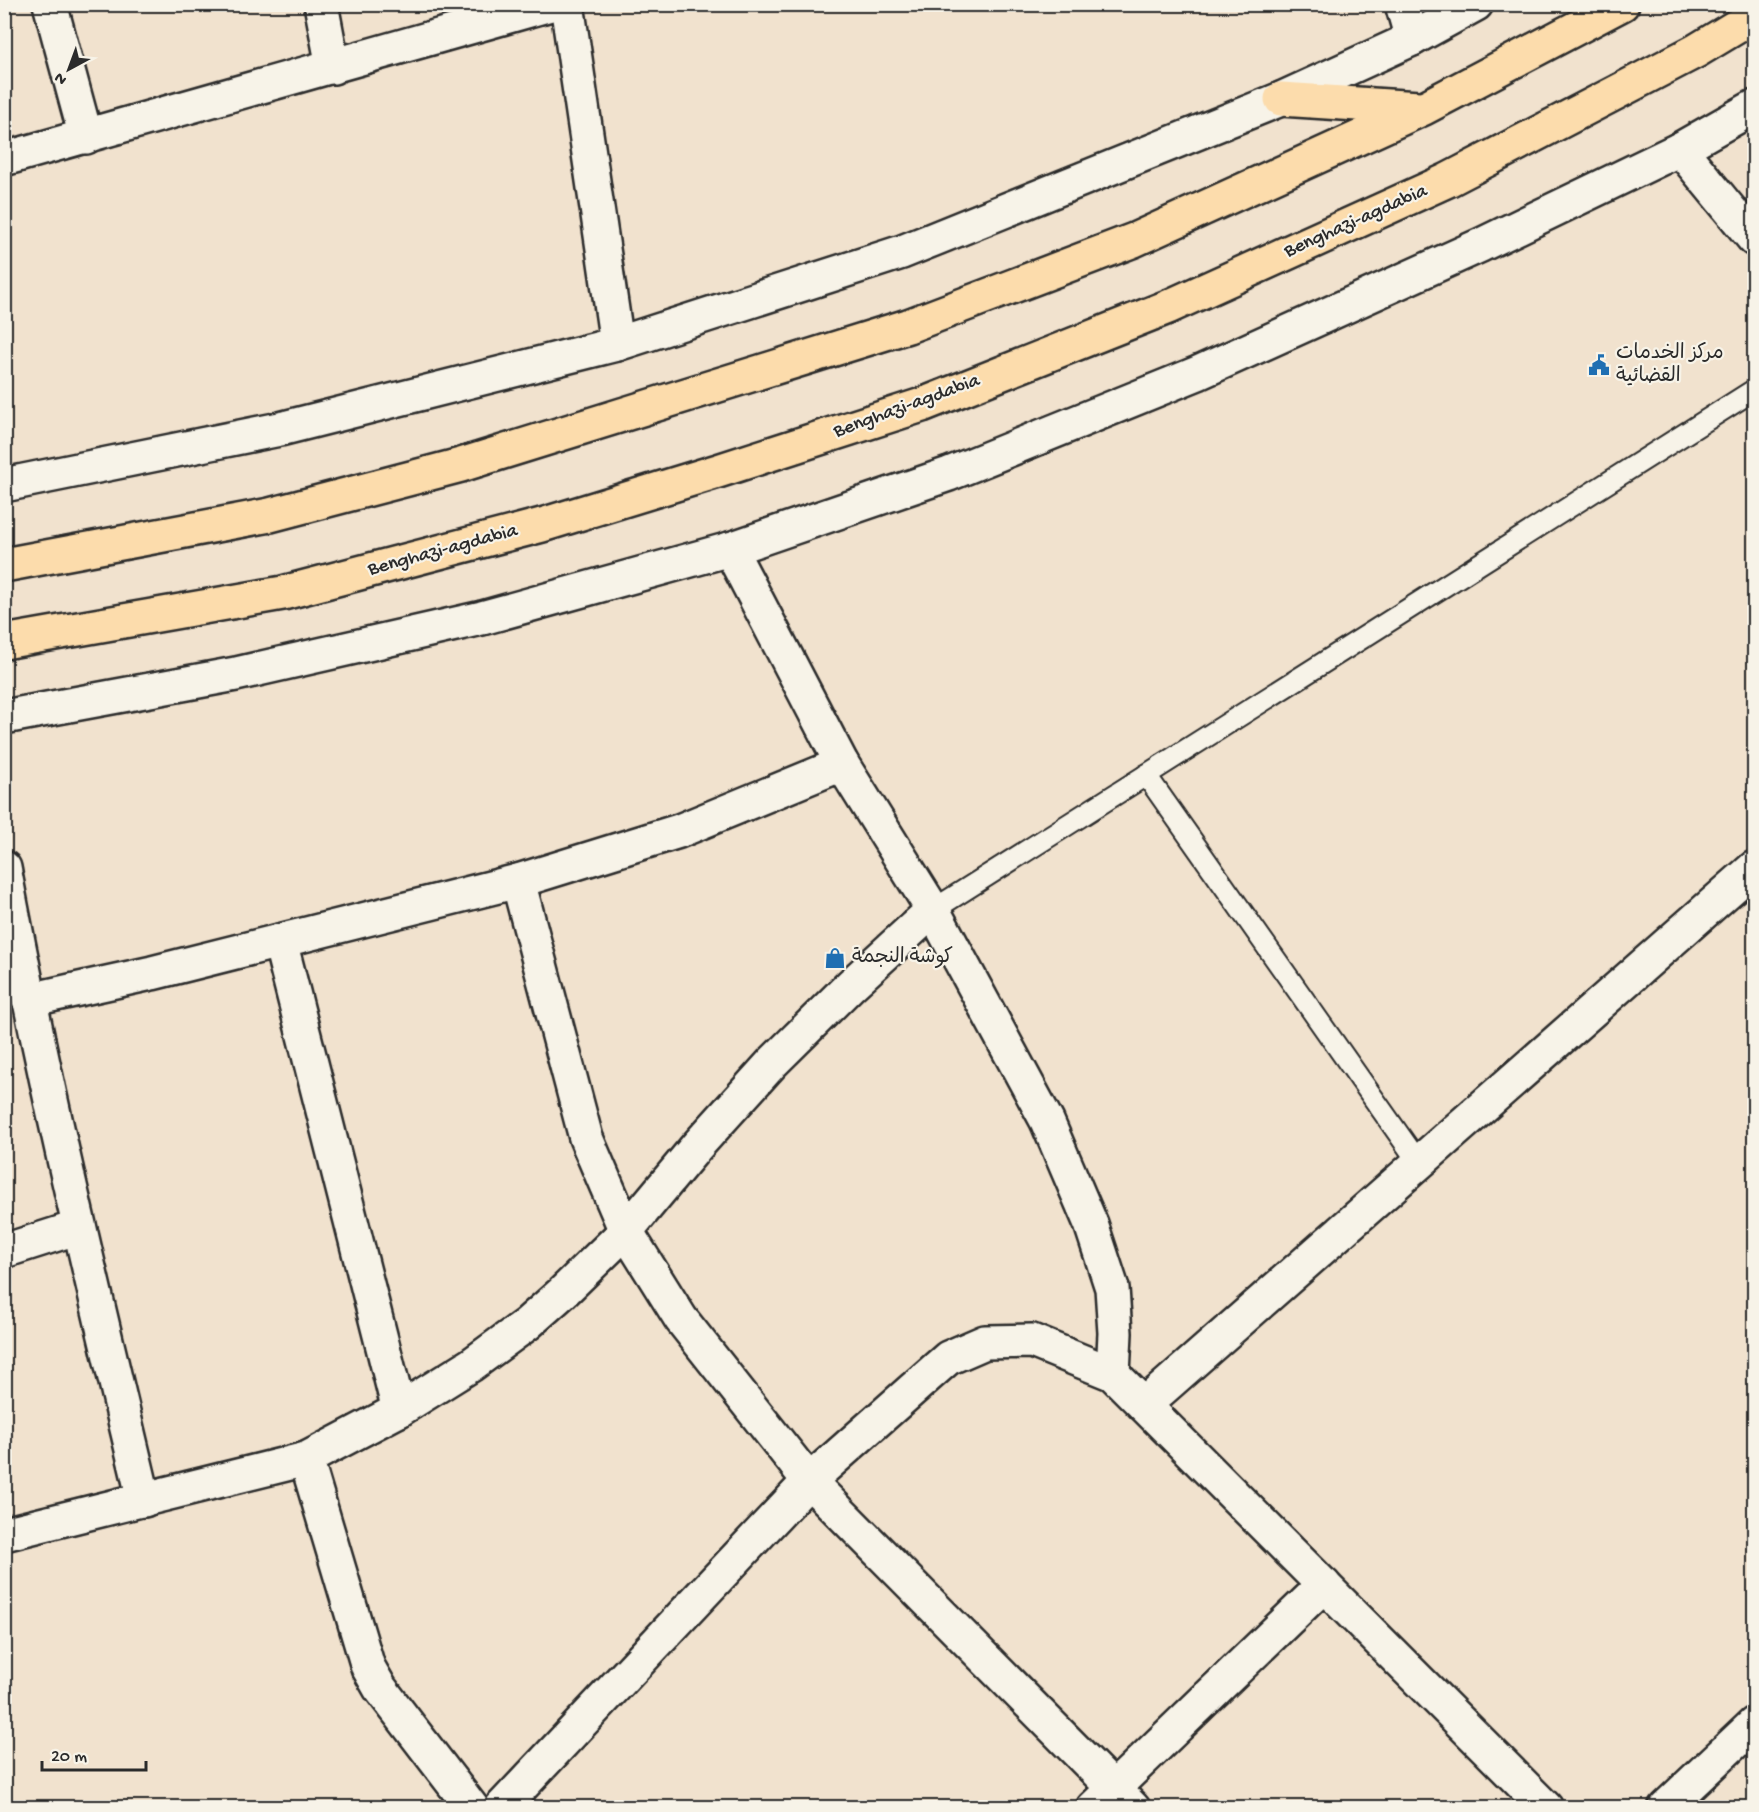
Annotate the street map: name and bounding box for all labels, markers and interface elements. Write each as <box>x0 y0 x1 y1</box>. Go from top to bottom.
north arrow <box>39 39 99 99</box>
text: N <box>51 67 72 88</box>
street label: Benghazi-agdabia <box>1280 180 1432 264</box>
place label: مركز الخدمات القضائية <box>1616 342 1724 389</box>
public building icon: مركز الخدمات القضائية <box>1587 353 1611 377</box>
street label: Benghazi-agdabia <box>830 370 984 444</box>
street label: Benghazi-agdabia <box>365 520 521 582</box>
shop icon: كوشة النجمة <box>823 946 847 970</box>
place label: كوشة النجمة <box>852 946 953 970</box>
scale bar <box>42 1734 146 1772</box>
text: 20 m <box>51 1747 87 1768</box>

